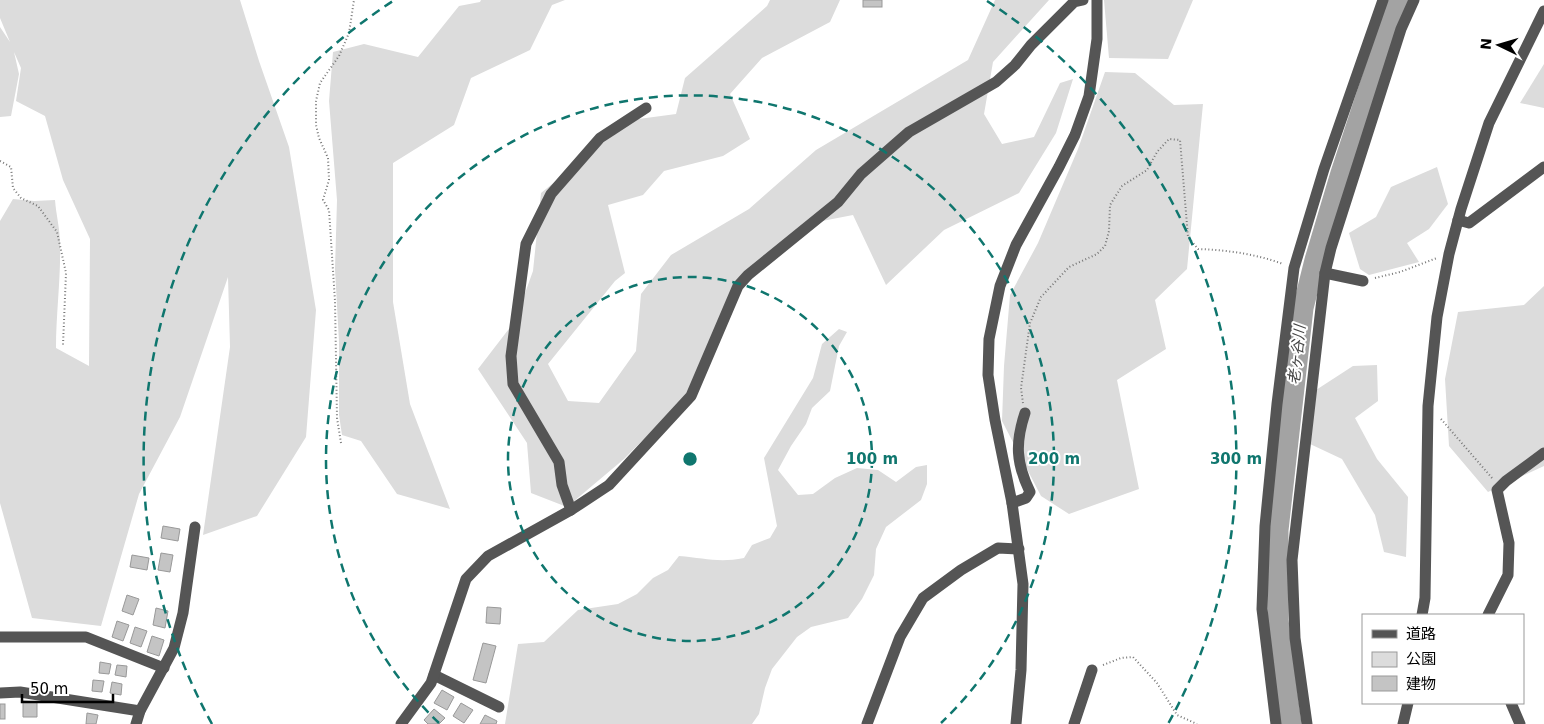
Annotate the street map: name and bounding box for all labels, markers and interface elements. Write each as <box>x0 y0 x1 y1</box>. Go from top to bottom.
north arrow <box>1474 20 1524 70</box>
text: N <box>1478 37 1495 50</box>
water label: 老ヶ谷川 <box>1285 322 1309 386</box>
centre of rings <box>681 450 699 468</box>
text: 100 m <box>846 450 898 468</box>
text: 200 m <box>1028 450 1080 468</box>
text: 300 m <box>1210 450 1262 468</box>
legend <box>1362 614 1524 704</box>
text: 道路 <box>1406 625 1436 643</box>
text: 公園 <box>1406 650 1436 668</box>
scale bar <box>22 672 114 704</box>
text: 建物 <box>1406 675 1436 693</box>
text: 50 m <box>30 680 68 698</box>

